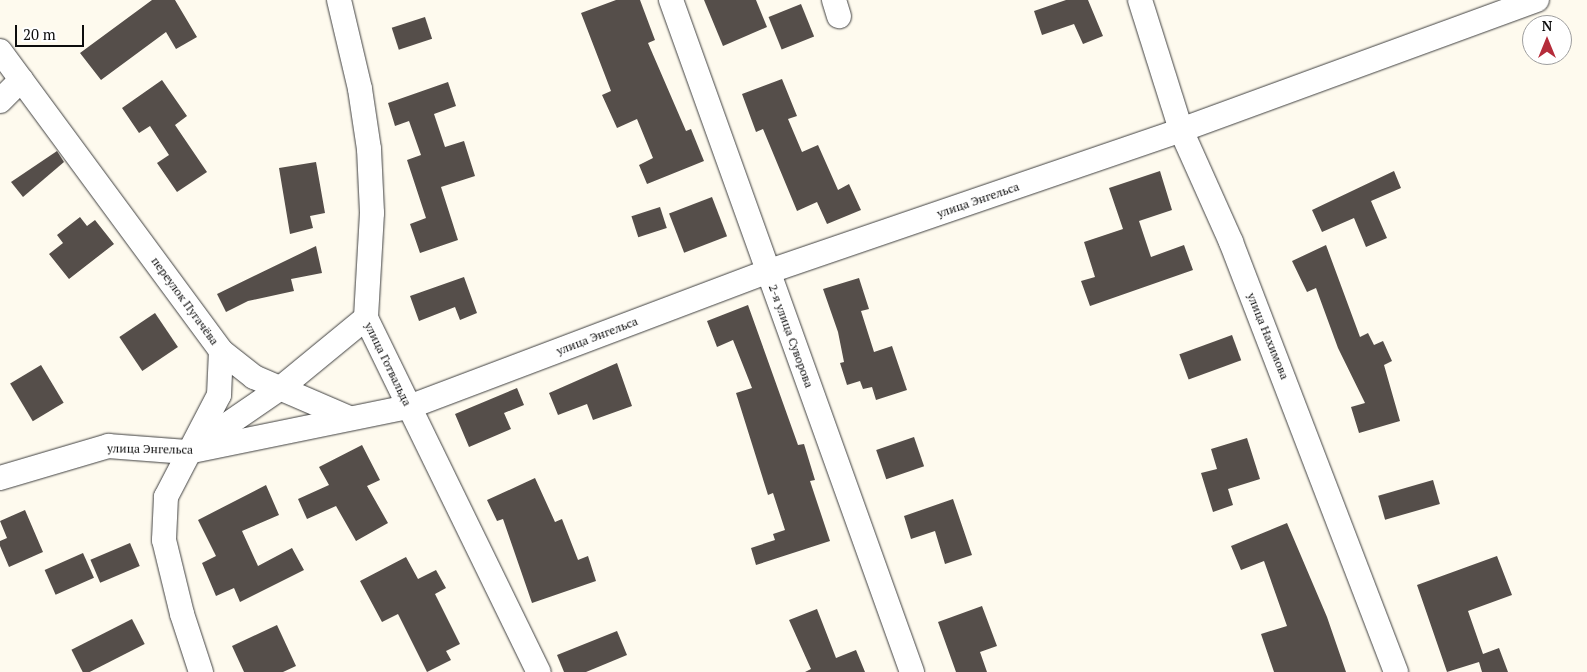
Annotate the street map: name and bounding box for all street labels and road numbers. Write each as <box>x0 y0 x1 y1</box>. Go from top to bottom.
street label: улица Энгельса <box>935 179 1021 221</box>
street label: переулок Пугачёва <box>148 254 222 348</box>
street label: 2-я улица Суворова <box>766 282 816 390</box>
street label: улица Нахимова <box>1244 291 1292 381</box>
street label: улица Энгельса <box>554 314 640 358</box>
street label: улица Готвальда <box>361 320 415 408</box>
street label: улица Энгельса <box>107 441 193 457</box>

